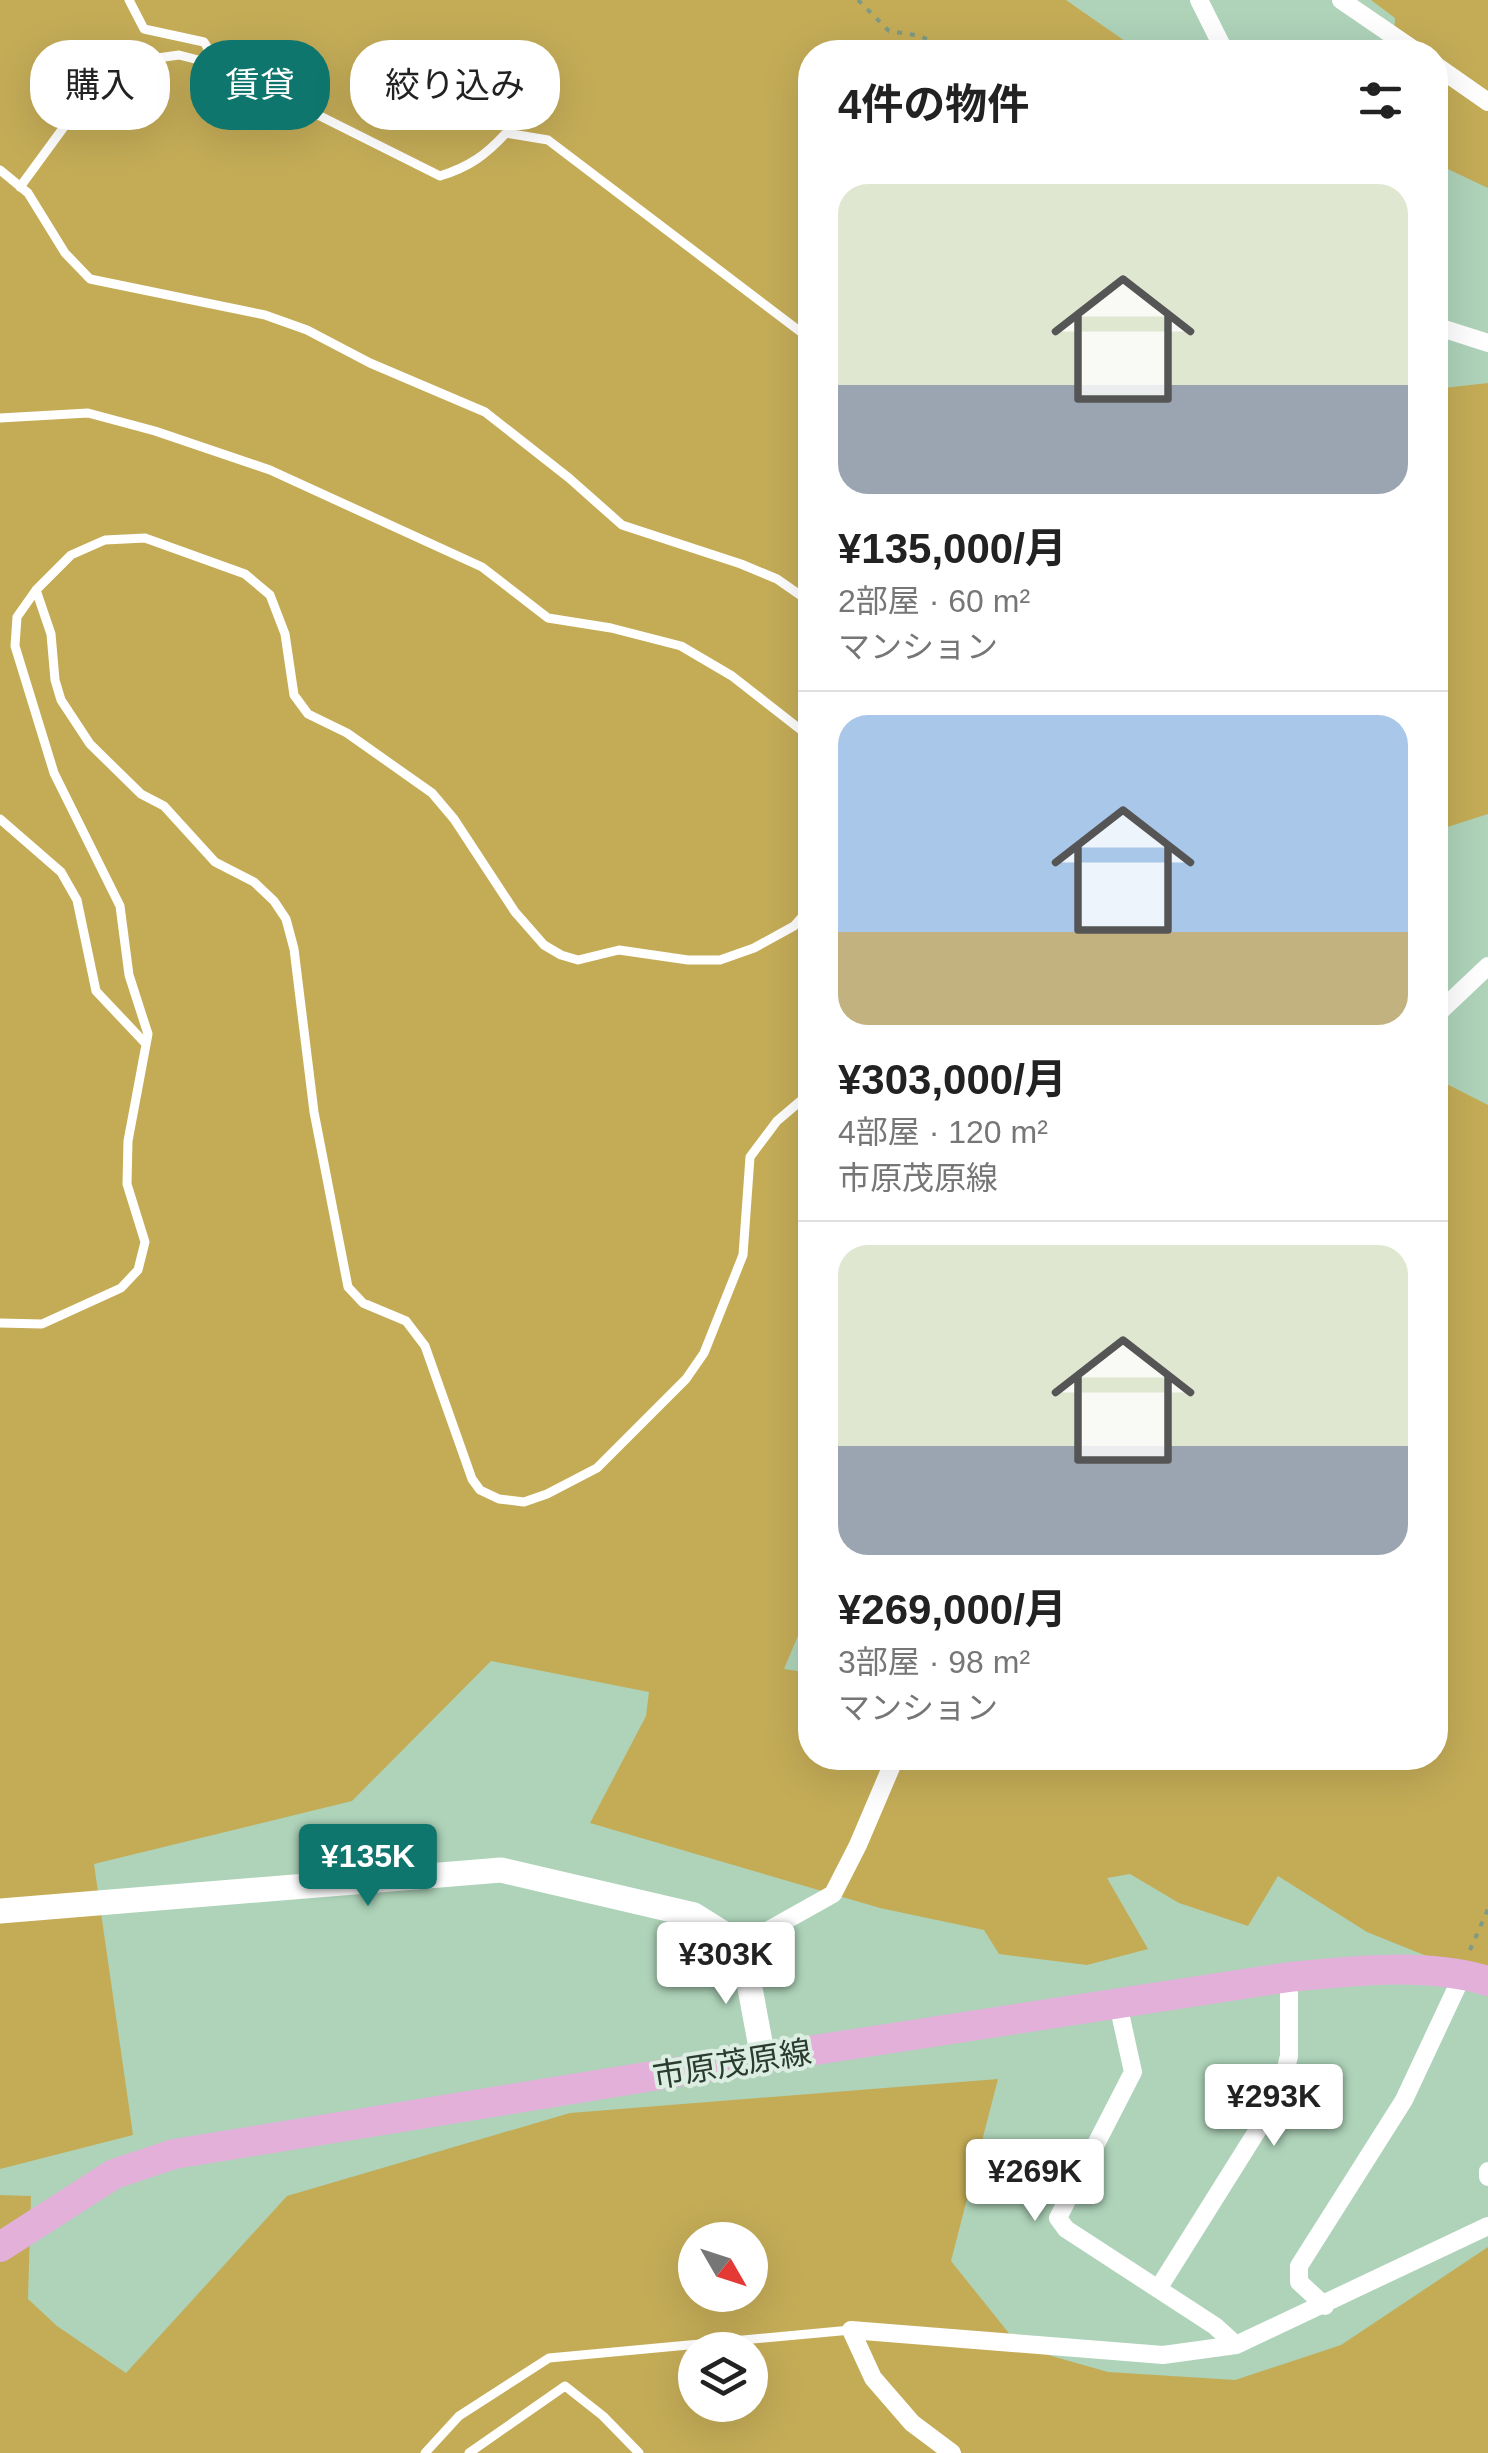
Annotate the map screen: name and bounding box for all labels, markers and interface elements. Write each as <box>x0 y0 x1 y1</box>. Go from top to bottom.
chip: 購入 <box>30 40 170 130</box>
chip: 賃貸 <box>190 40 330 130</box>
chip: 絞り込み <box>350 40 560 130</box>
icon: filters <box>1353 73 1408 128</box>
text: 4件の物件 <box>838 81 1029 128</box>
icon: home <box>1033 249 1213 429</box>
text: ¥135,000/月 <box>838 525 1067 572</box>
text: 2部屋 · 60 m² <box>838 583 1030 619</box>
text: マンション <box>838 629 998 665</box>
icon: home <box>1033 780 1213 960</box>
text: ¥303,000/月 <box>838 1056 1067 1103</box>
text: 4部屋 · 120 m² <box>838 1114 1048 1150</box>
text: 市原茂原線 <box>838 1160 998 1196</box>
icon: home <box>1033 1310 1213 1490</box>
text: ¥269,000/月 <box>838 1586 1067 1633</box>
text: 3部屋 · 98 m² <box>838 1644 1030 1680</box>
text: マンション <box>838 1690 998 1726</box>
pin: ¥135K <box>298 1824 438 1909</box>
text: ¥135K <box>321 1838 415 1874</box>
pin: ¥303K <box>656 1922 796 2007</box>
text: ¥303K <box>679 1936 773 1972</box>
street label: 市原茂原線 <box>650 2034 814 2094</box>
pin: ¥293K <box>1204 2064 1344 2149</box>
text: ¥293K <box>1227 2078 1321 2114</box>
pin: ¥269K <box>965 2139 1105 2224</box>
text: ¥269K <box>988 2153 1082 2189</box>
north arrow <box>678 2222 768 2312</box>
map controls <box>678 2222 768 2422</box>
button: layers <box>678 2332 768 2422</box>

